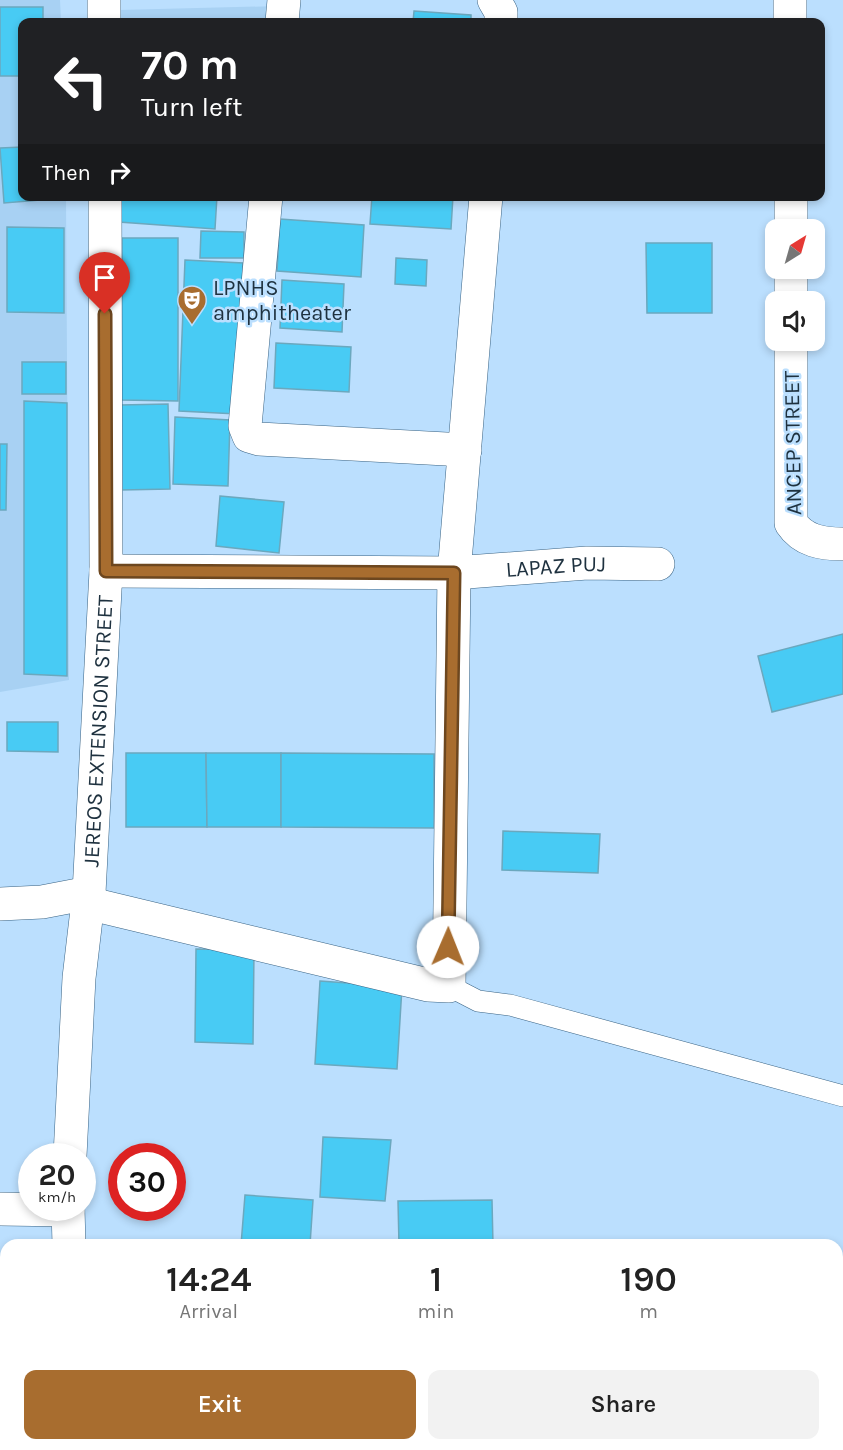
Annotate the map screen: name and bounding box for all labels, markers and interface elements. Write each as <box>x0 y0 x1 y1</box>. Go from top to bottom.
text: 70 m <box>141 40 239 90</box>
icon: left <box>42 42 120 120</box>
text: Turn left <box>141 91 242 123</box>
icon: right <box>103 156 136 189</box>
text: Then <box>42 160 91 186</box>
north arrow <box>765 219 825 279</box>
map controls <box>765 219 825 351</box>
pin <box>79 252 130 314</box>
icon: arrive <box>88 261 121 294</box>
place label: LPNHS amphitheater <box>213 275 351 326</box>
theatre icon: LPNHS amphitheater <box>176 284 208 326</box>
button: sound <box>765 291 825 351</box>
street label: ANCEP STREET <box>779 371 807 515</box>
street label: LAPAZ PUJ <box>505 551 606 583</box>
street label: JEREOS EXTENSION STREET <box>78 594 119 868</box>
position arrow <box>416 915 480 979</box>
speed limit sign: 30 <box>108 1143 186 1221</box>
text: 20 <box>38 1157 76 1193</box>
text: km/h <box>38 1188 76 1206</box>
text: 14:24 <box>166 1258 252 1300</box>
text: 1 <box>430 1258 442 1300</box>
text: 190 <box>620 1258 677 1300</box>
text: Arrival <box>179 1300 238 1323</box>
text: min <box>418 1300 454 1323</box>
text: m <box>639 1300 658 1323</box>
button: Exit <box>24 1370 416 1439</box>
button: Share <box>428 1370 819 1439</box>

